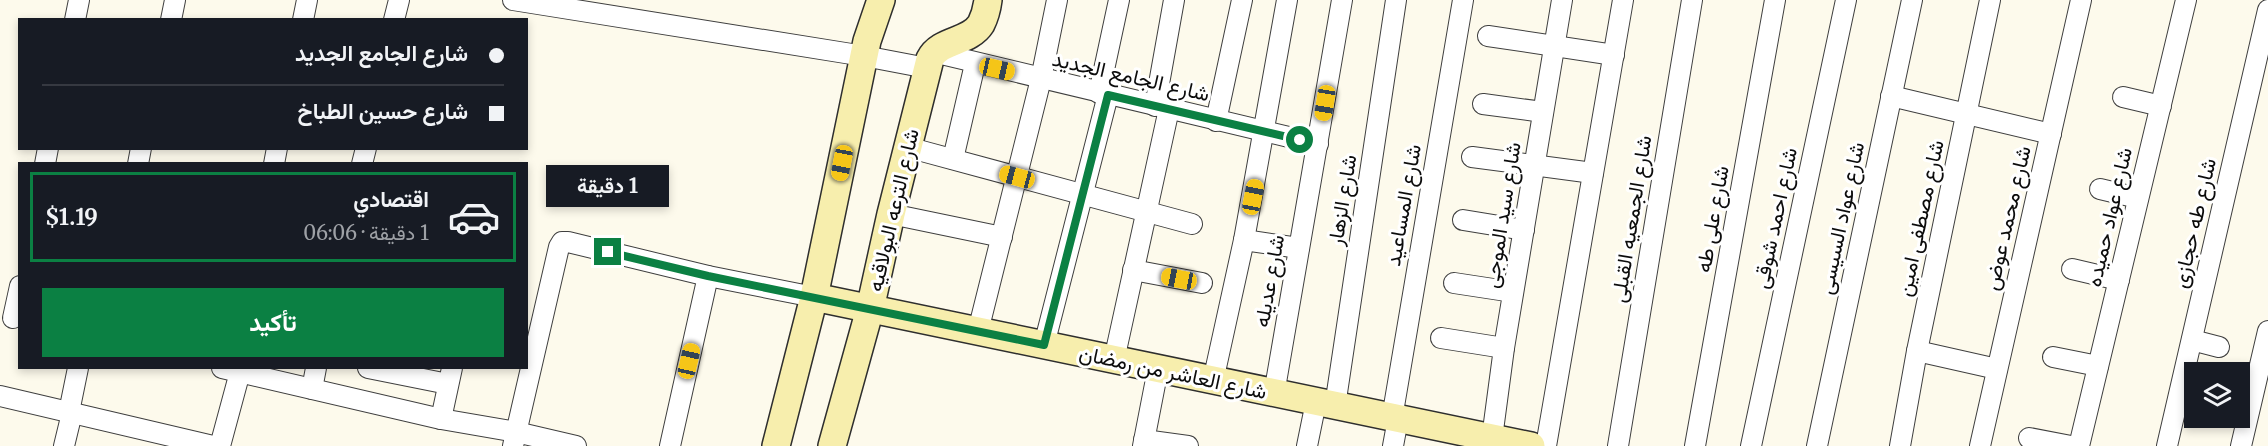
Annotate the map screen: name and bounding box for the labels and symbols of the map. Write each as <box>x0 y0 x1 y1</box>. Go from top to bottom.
street label: شارع الجامع الجديد <box>1049 45 1212 108</box>
car <box>977 56 1017 82</box>
car <box>1313 84 1337 122</box>
street label: شارع الترعه البولاقيه <box>861 126 926 294</box>
route start <box>1286 126 1313 153</box>
street label: شارع الجمعيه القبلى <box>1604 133 1659 305</box>
street label: شارع مصطفى امين <box>1890 137 1951 299</box>
street label: شارع عواد السيسى <box>1812 139 1871 297</box>
street label: شارع سيد الموجى <box>1477 140 1528 290</box>
street label: شارع المساعيد <box>1379 142 1428 268</box>
street label: شارع محمد عوض <box>1977 143 2038 293</box>
car <box>830 144 854 182</box>
street label: شارع احمد شوقى <box>1747 145 1804 291</box>
street label: شارع عواد حميده <box>2080 145 2139 289</box>
street label: شارع الزهار <box>1321 153 1364 249</box>
street label: شارع طه حجازى <box>2166 155 2223 291</box>
street label: شارع على طه <box>1689 163 1736 275</box>
car <box>997 164 1037 190</box>
callout: 1 دقيقة <box>546 165 670 207</box>
car <box>1241 178 1265 216</box>
street label: شارع عديله <box>1248 233 1291 330</box>
route end <box>594 238 621 265</box>
car <box>1160 267 1198 291</box>
street label: شارع العاشر من رمضان <box>1077 339 1269 406</box>
car <box>676 341 702 381</box>

